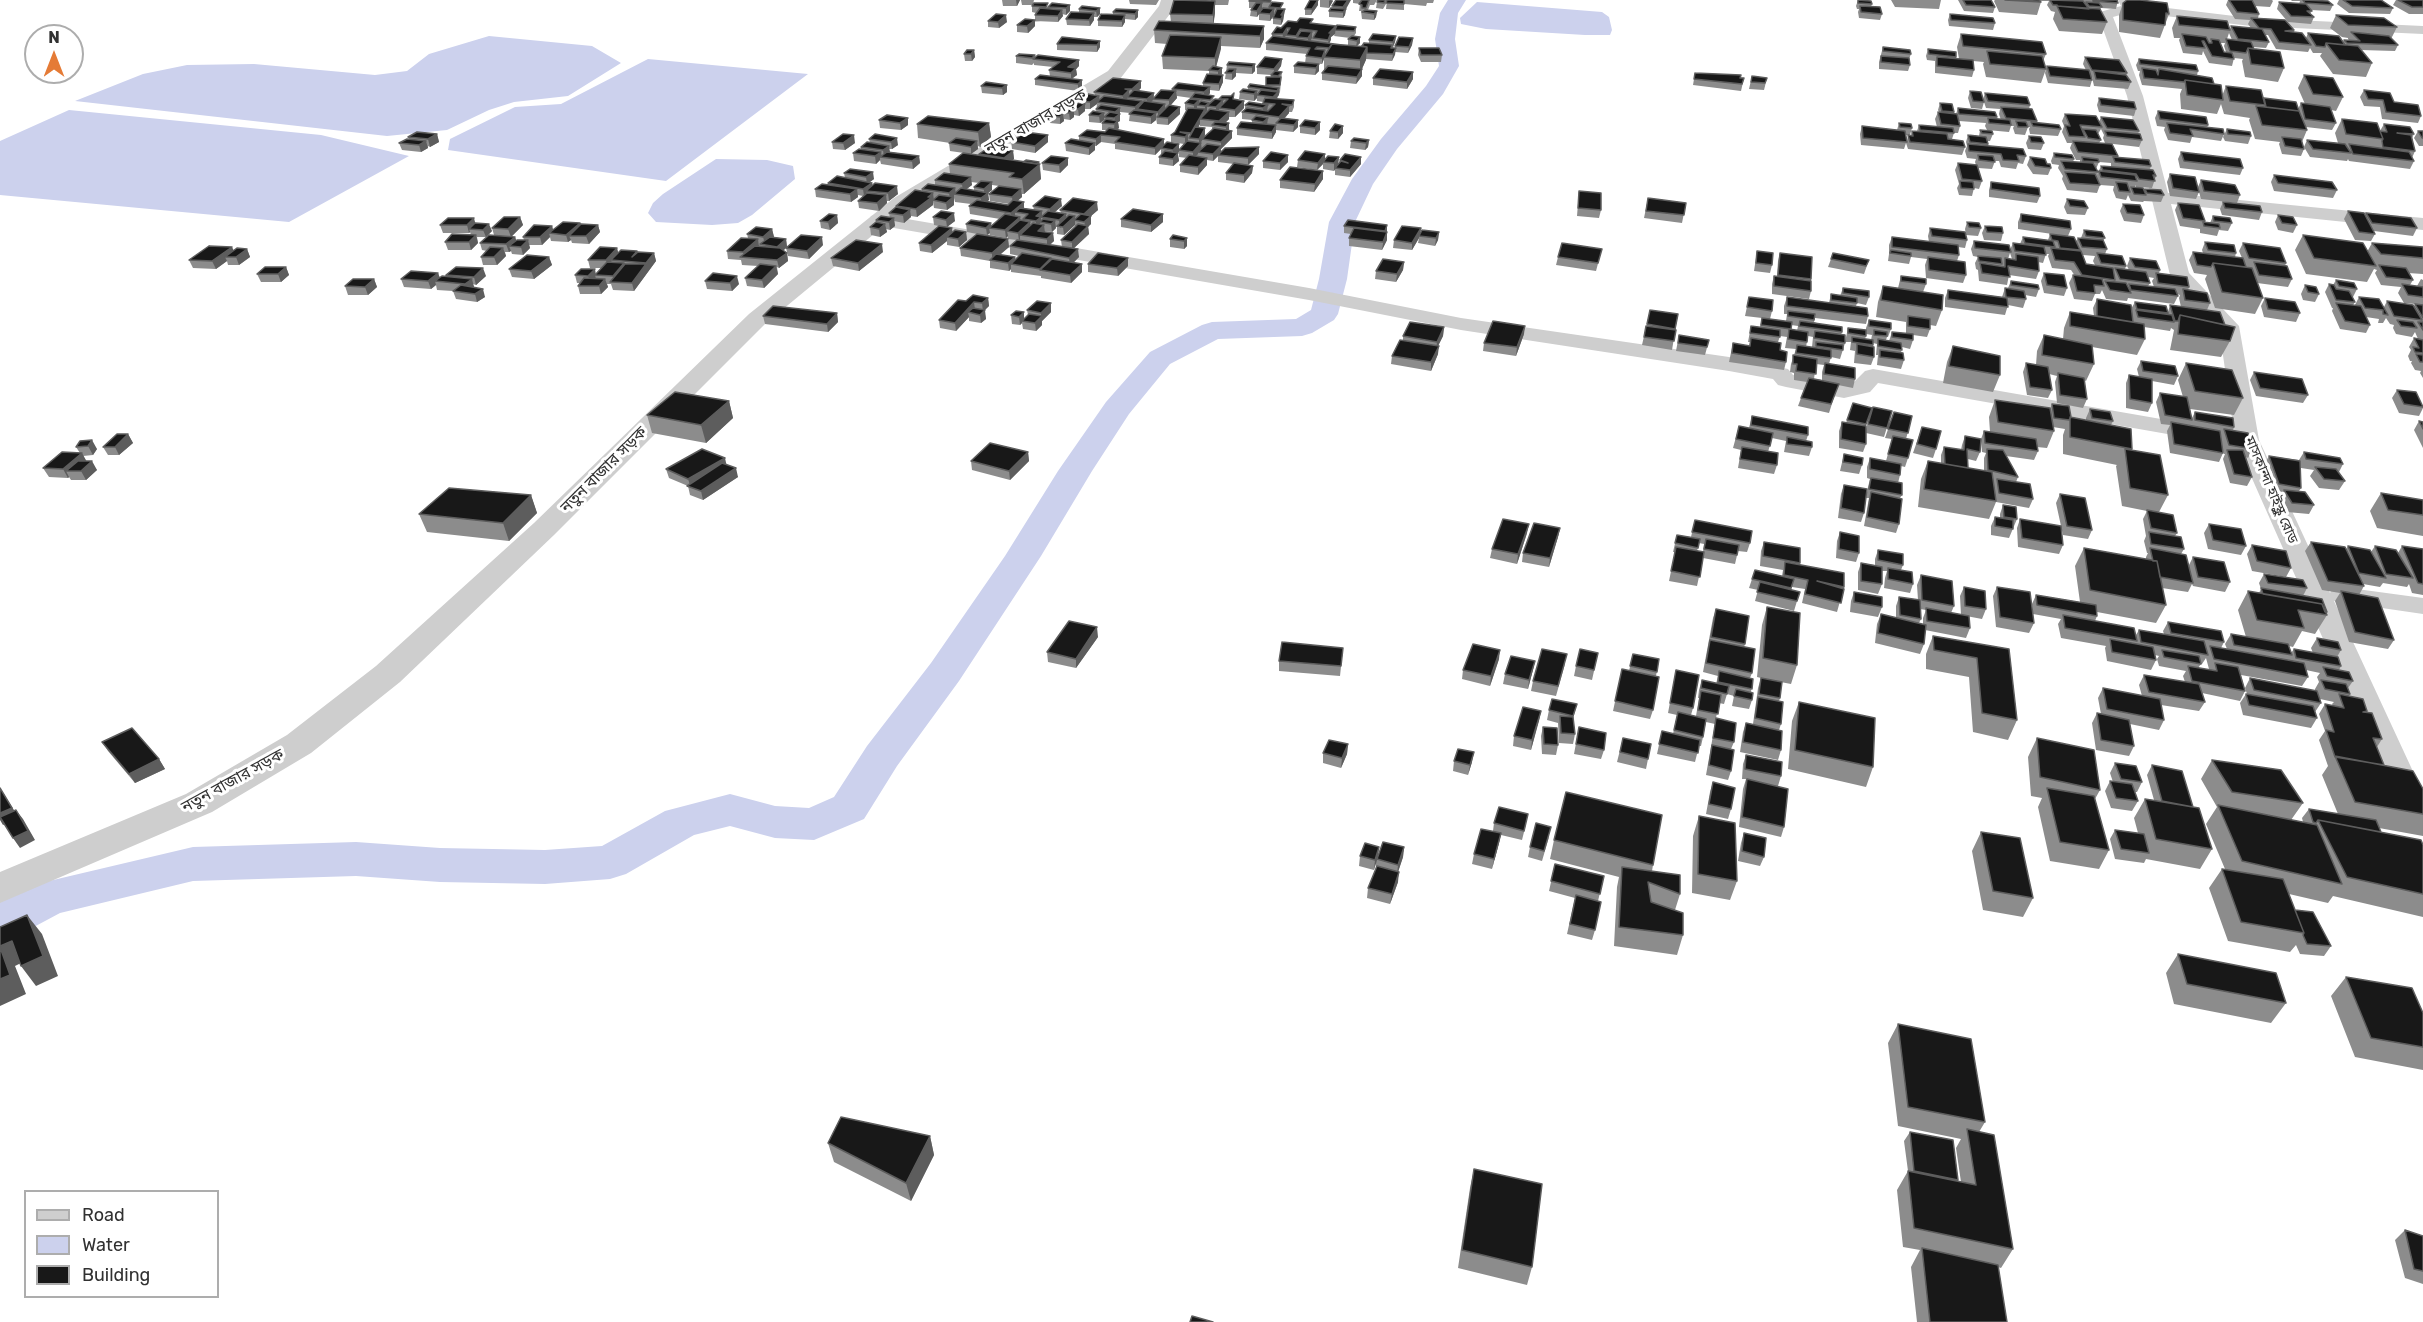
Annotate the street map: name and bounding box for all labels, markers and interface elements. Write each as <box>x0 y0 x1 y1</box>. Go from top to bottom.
north arrow <box>24 24 84 84</box>
text: N <box>48 28 60 47</box>
street label: নতুন বাজার সড়ক <box>982 85 1090 159</box>
street label: নতুন বাজার সড়ক <box>557 423 651 517</box>
street label: মাসকান্দা হাইস্কুল রোড <box>2241 434 2301 546</box>
street label: নতুন বাজার সড়ক <box>178 745 288 817</box>
legend <box>24 1190 219 1298</box>
text: Road <box>82 1204 125 1226</box>
text: Water <box>82 1234 130 1256</box>
text: Building <box>82 1264 150 1286</box>

